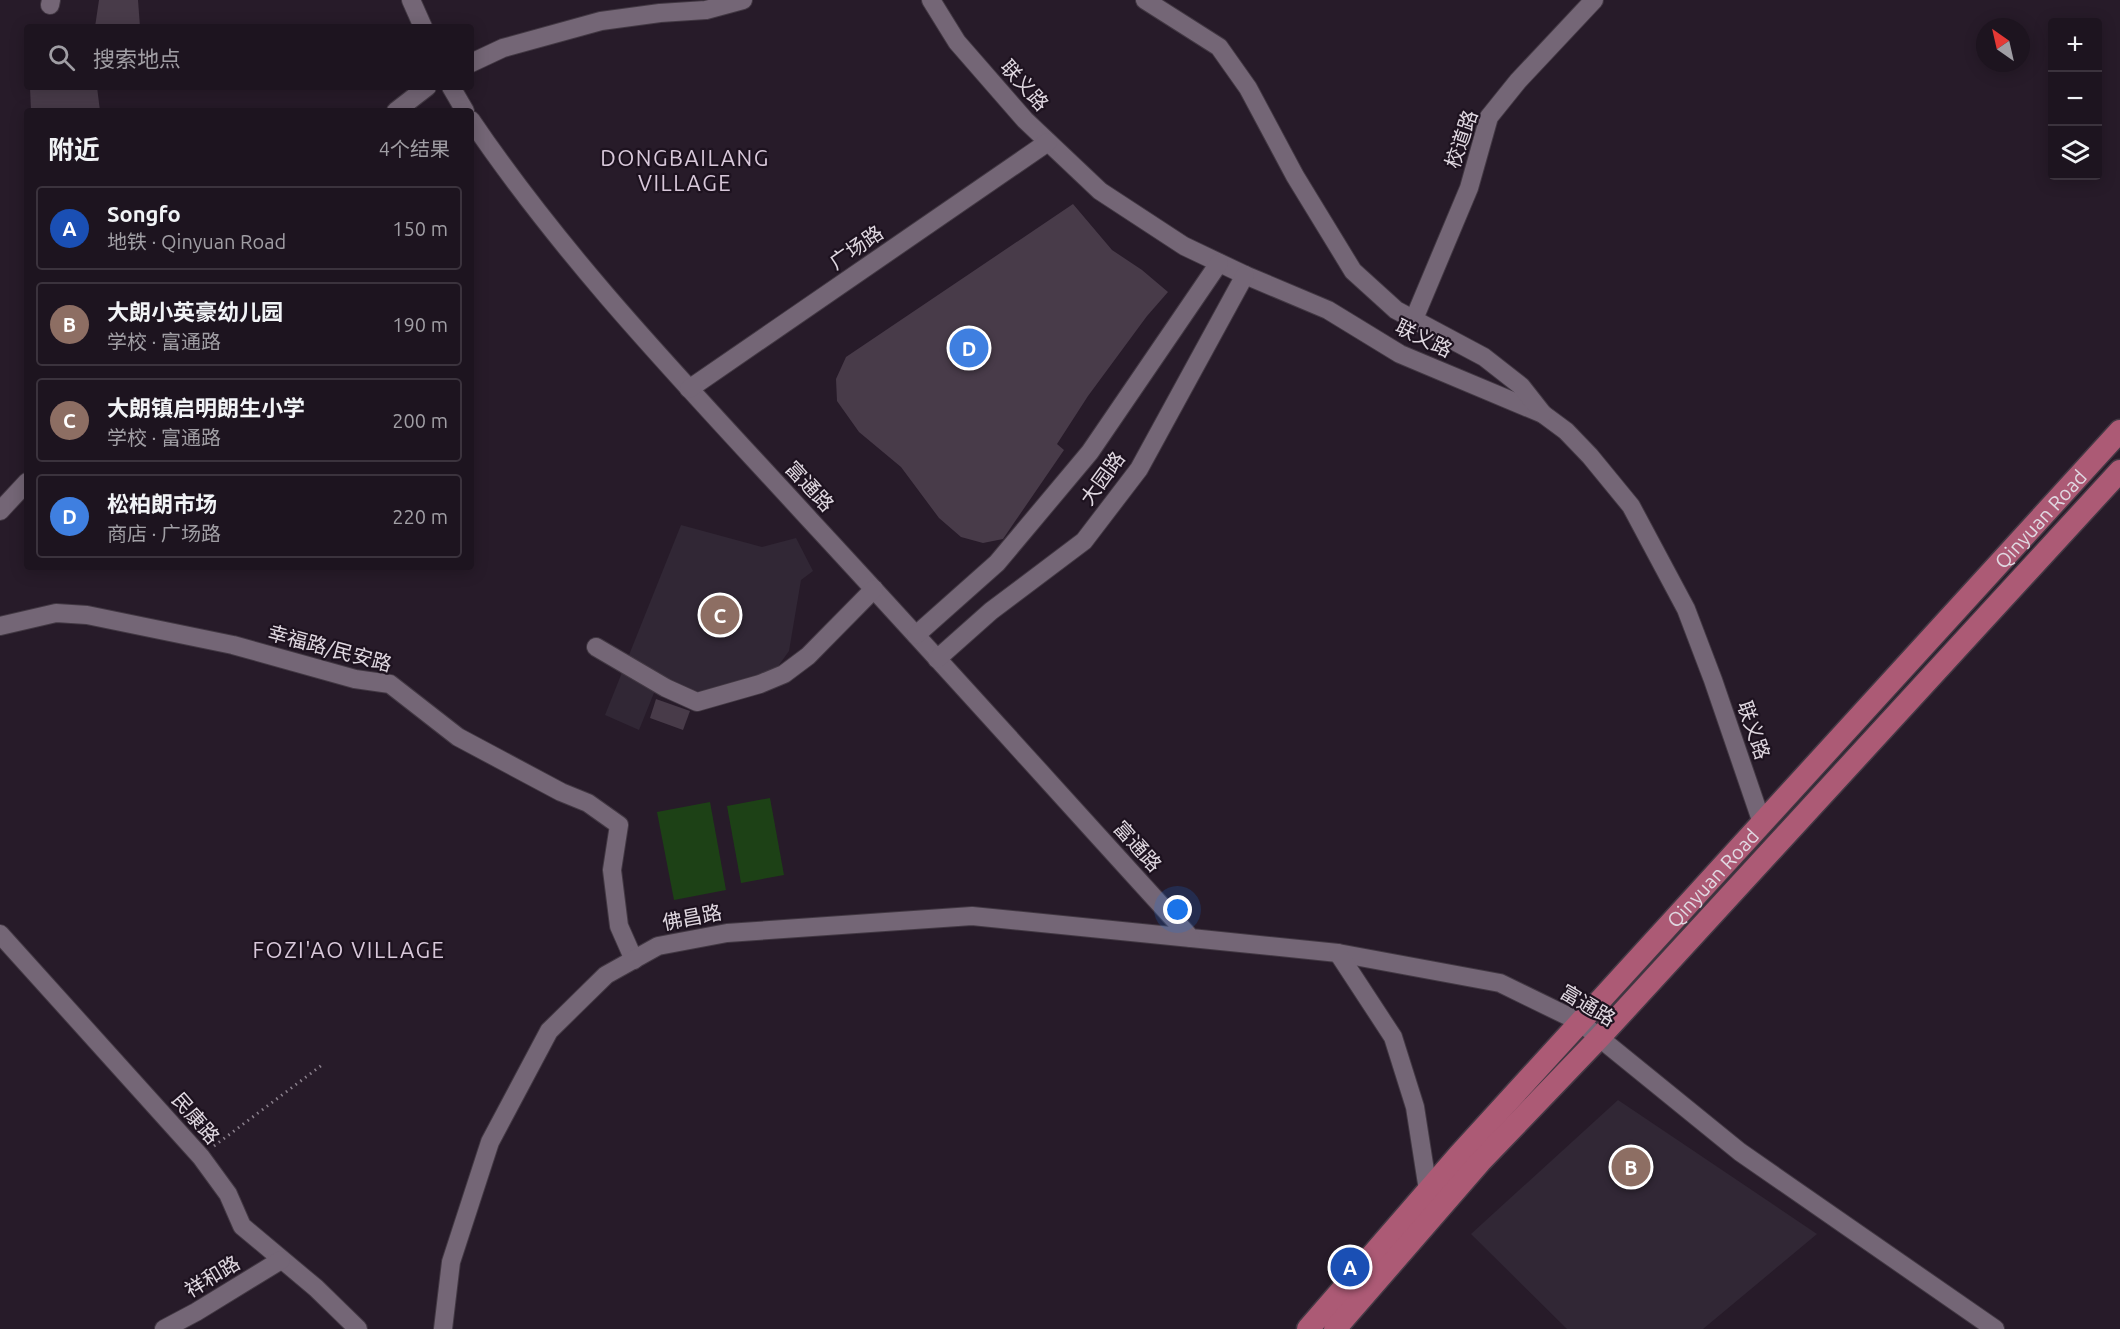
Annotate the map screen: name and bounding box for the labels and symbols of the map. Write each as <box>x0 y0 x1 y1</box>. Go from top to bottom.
north arrow <box>1976 18 2030 72</box>
street label: 联义路 <box>996 55 1054 115</box>
street label: 校道路 <box>1440 107 1482 171</box>
district label: DONGBAILANG VILLAGE <box>600 145 770 195</box>
street label: 广场路 <box>825 220 887 274</box>
street label: 联义路 <box>1392 315 1456 361</box>
pin: D <box>950 326 988 370</box>
street label: 大园路 <box>1075 447 1129 509</box>
street label: 富通路 <box>781 456 839 516</box>
street label: Qinyuan Road <box>1989 465 2091 573</box>
pin: C <box>700 592 740 638</box>
street label: 幸福路/民安路 <box>266 620 394 676</box>
street label: 联义路 <box>1733 698 1775 762</box>
street label: 富通路 <box>1109 816 1167 876</box>
street label: Qinyuan Road <box>1662 824 1763 932</box>
your location <box>1163 895 1192 924</box>
street label: 佛昌路 <box>660 900 724 934</box>
district label: FOZI'AO VILLAGE <box>253 937 445 962</box>
street label: 富通路 <box>1556 980 1620 1030</box>
street label: 民康路 <box>168 1088 224 1148</box>
pin: B <box>1612 1144 1650 1190</box>
pin: A <box>1330 1244 1370 1290</box>
street label: 祥和路 <box>180 1251 244 1301</box>

